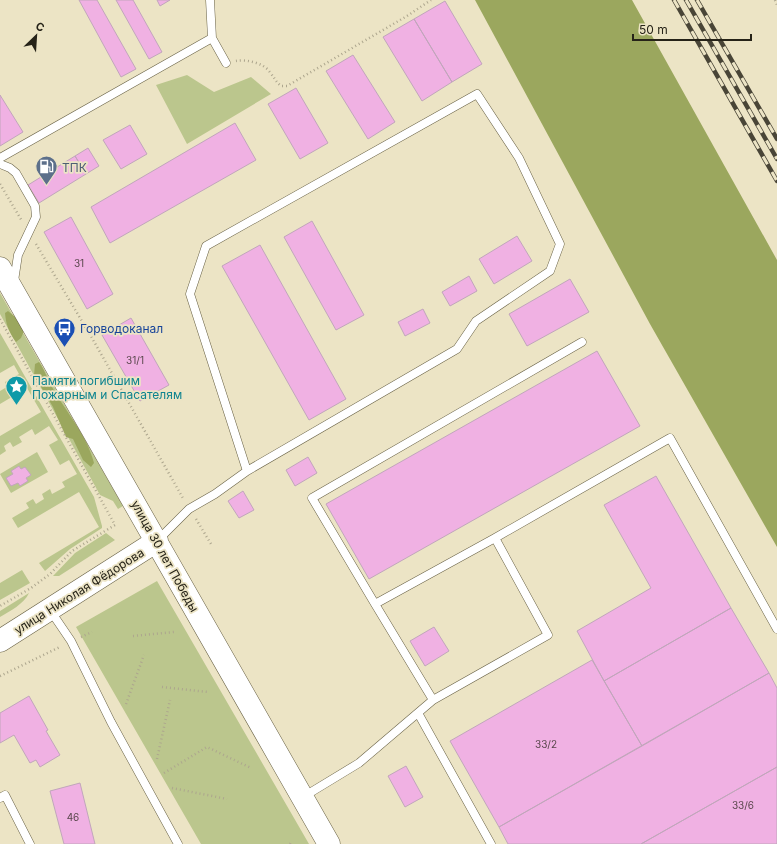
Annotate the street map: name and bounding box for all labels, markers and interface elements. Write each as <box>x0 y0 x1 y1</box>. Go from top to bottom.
north arrow <box>16 16 56 56</box>
scale bar <box>633 16 751 42</box>
text: С <box>34 19 47 35</box>
text: 50 m <box>639 22 668 37</box>
fuel station icon: ТПК <box>33 154 59 187</box>
place label: ТПК <box>62 160 87 175</box>
house number: 31 <box>74 257 84 269</box>
bus stop icon: Горводоканал <box>52 315 78 348</box>
place label: Горводоканал <box>80 321 163 336</box>
house number: 31/1 <box>126 354 144 366</box>
place label: Памяти погибшим Пожарным и Спасателям <box>32 373 182 402</box>
place icon: Памяти погибшим Пожарным и Спасателям <box>4 374 30 407</box>
street label: улица 30 лет Победы <box>128 498 202 614</box>
street label: улица Николая Фёдорова <box>11 545 147 637</box>
house number: 33/2 <box>535 738 557 750</box>
house number: 33/6 <box>732 799 754 811</box>
house number: 46 <box>67 811 79 823</box>

